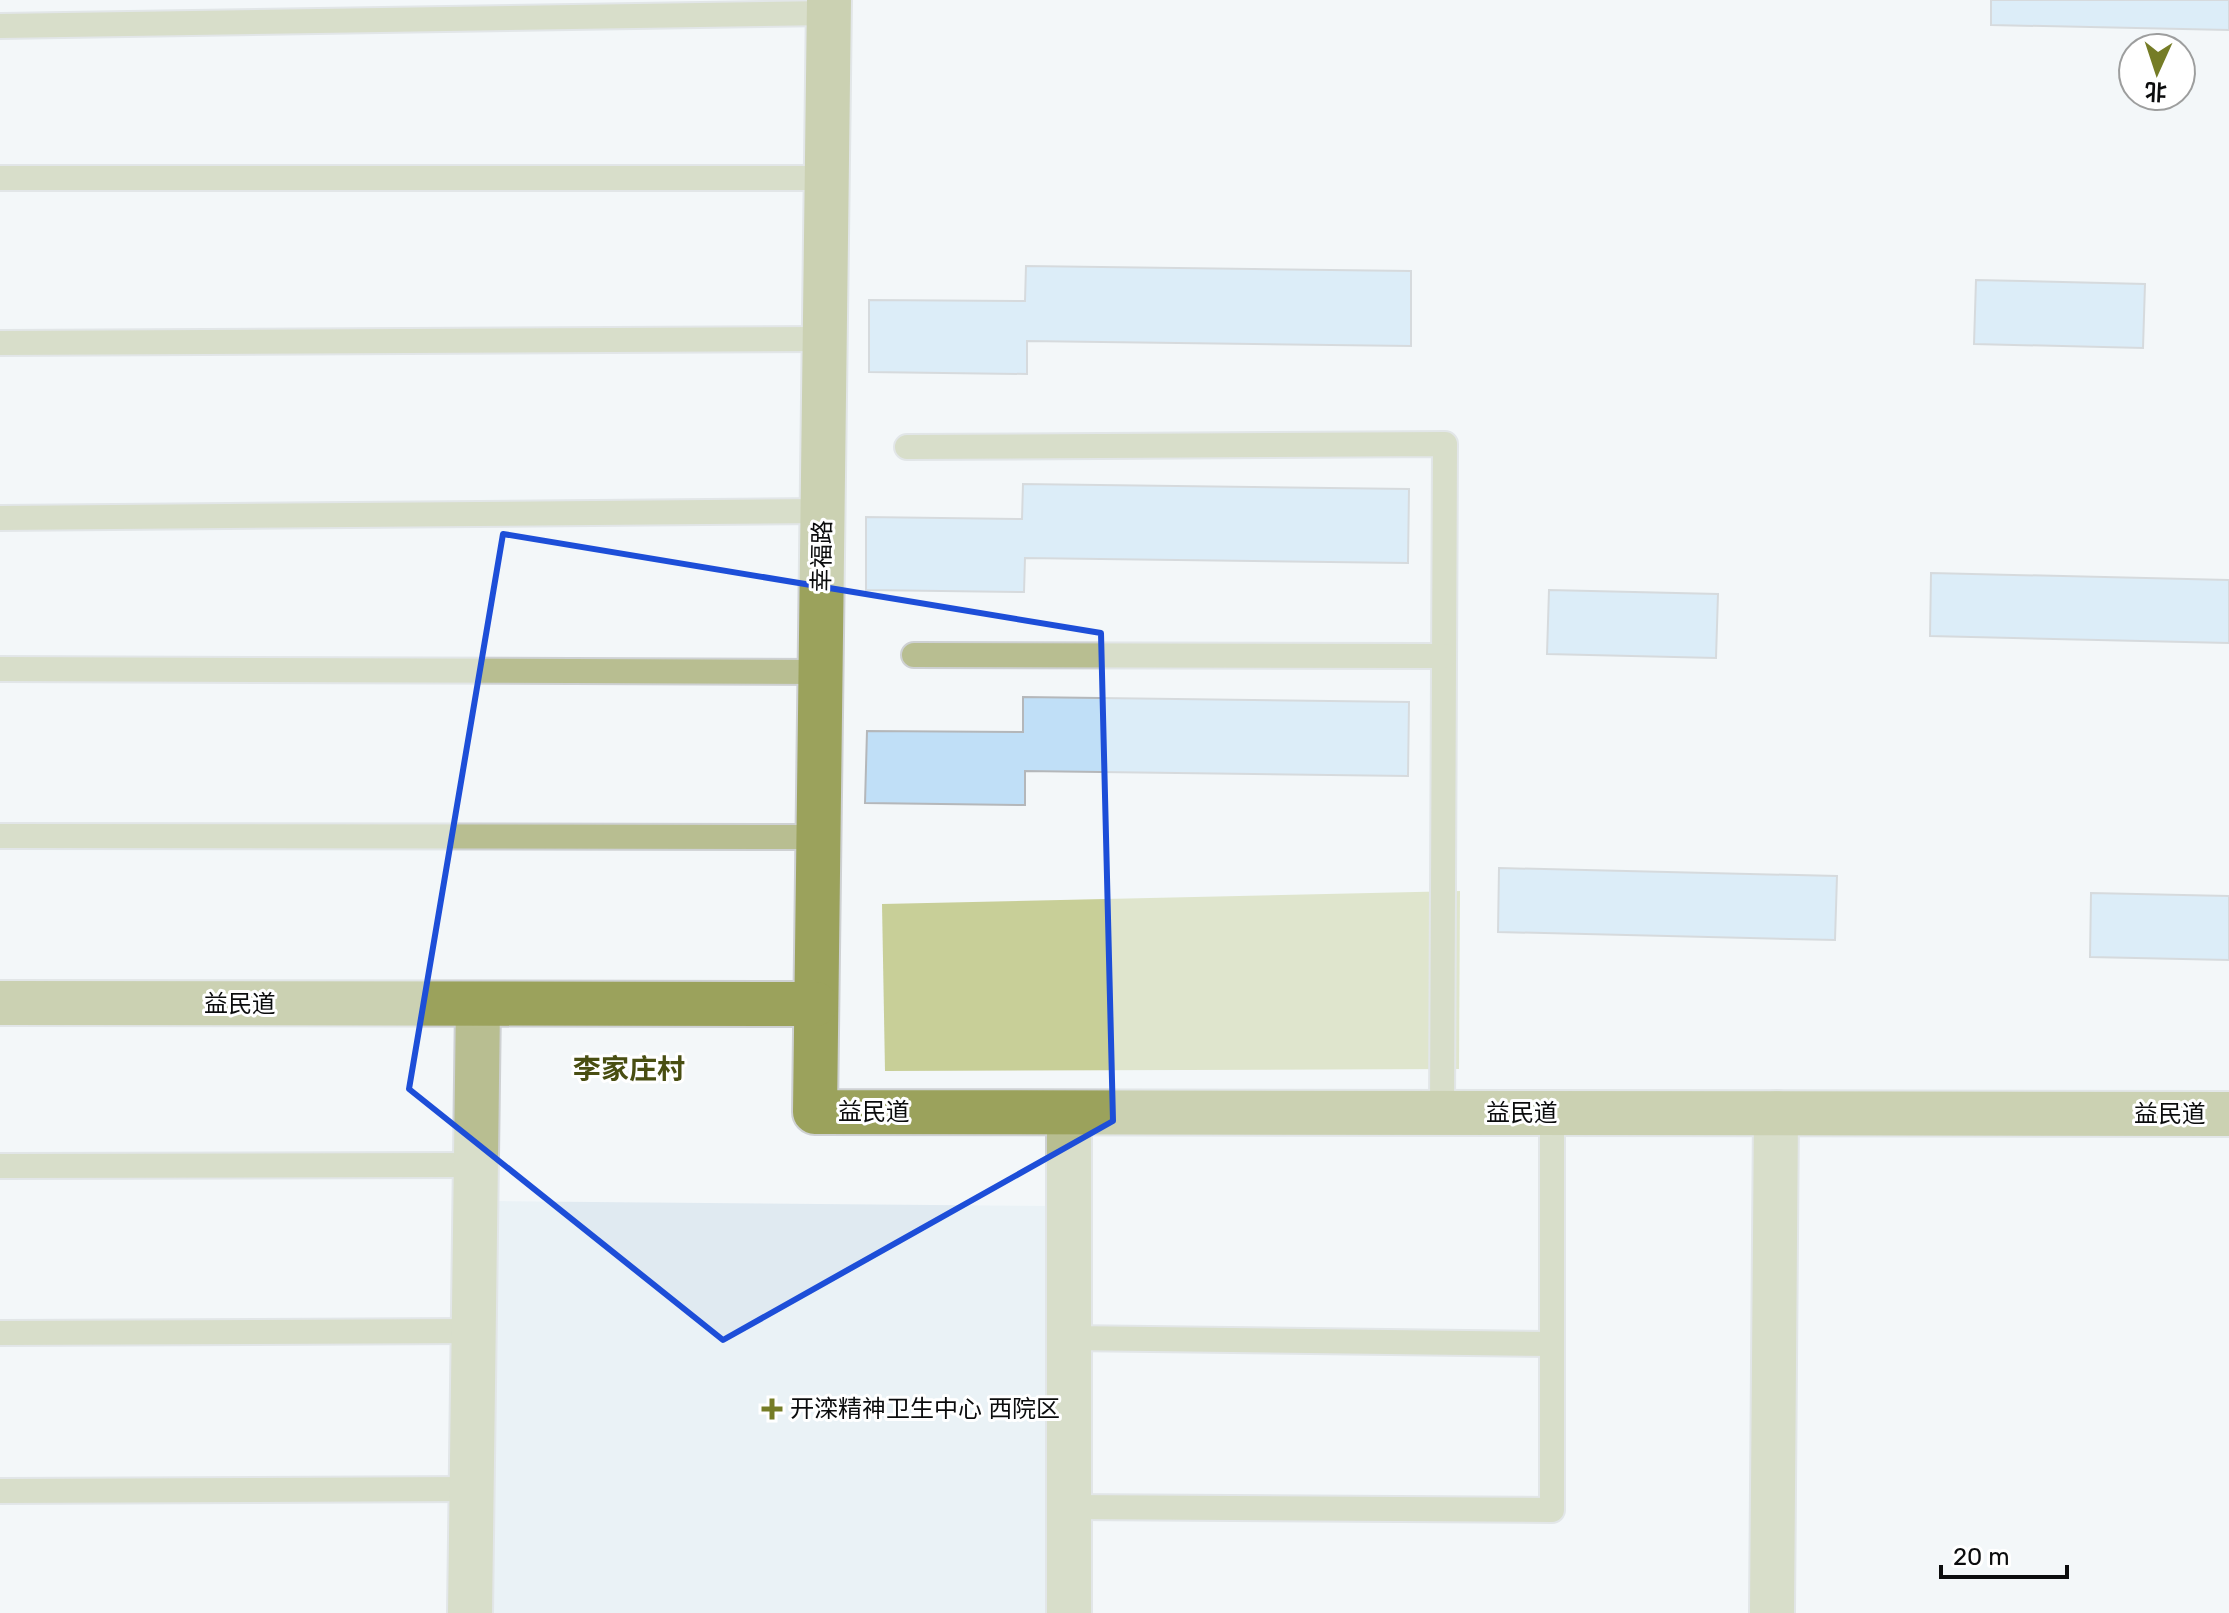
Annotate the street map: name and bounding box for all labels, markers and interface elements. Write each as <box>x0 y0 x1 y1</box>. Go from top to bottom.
north arrow <box>2117 32 2197 112</box>
text: 北 <box>2144 77 2168 106</box>
street label: 幸福路 <box>807 520 837 592</box>
street label: 益民道 <box>204 990 276 1018</box>
district label: 李家庄村 <box>573 1053 685 1086</box>
street label: 益民道 <box>838 1098 910 1126</box>
street label: 益民道 <box>1486 1099 1558 1127</box>
street label: 益民道 <box>2134 1100 2206 1128</box>
place label: 开滦精神卫生中心 西院区 <box>790 1395 1060 1423</box>
marker: 开滦精神卫生中心 西院区 <box>761 1398 783 1420</box>
scale bar <box>1941 1529 2067 1579</box>
text: 20 m <box>1953 1543 2010 1571</box>

